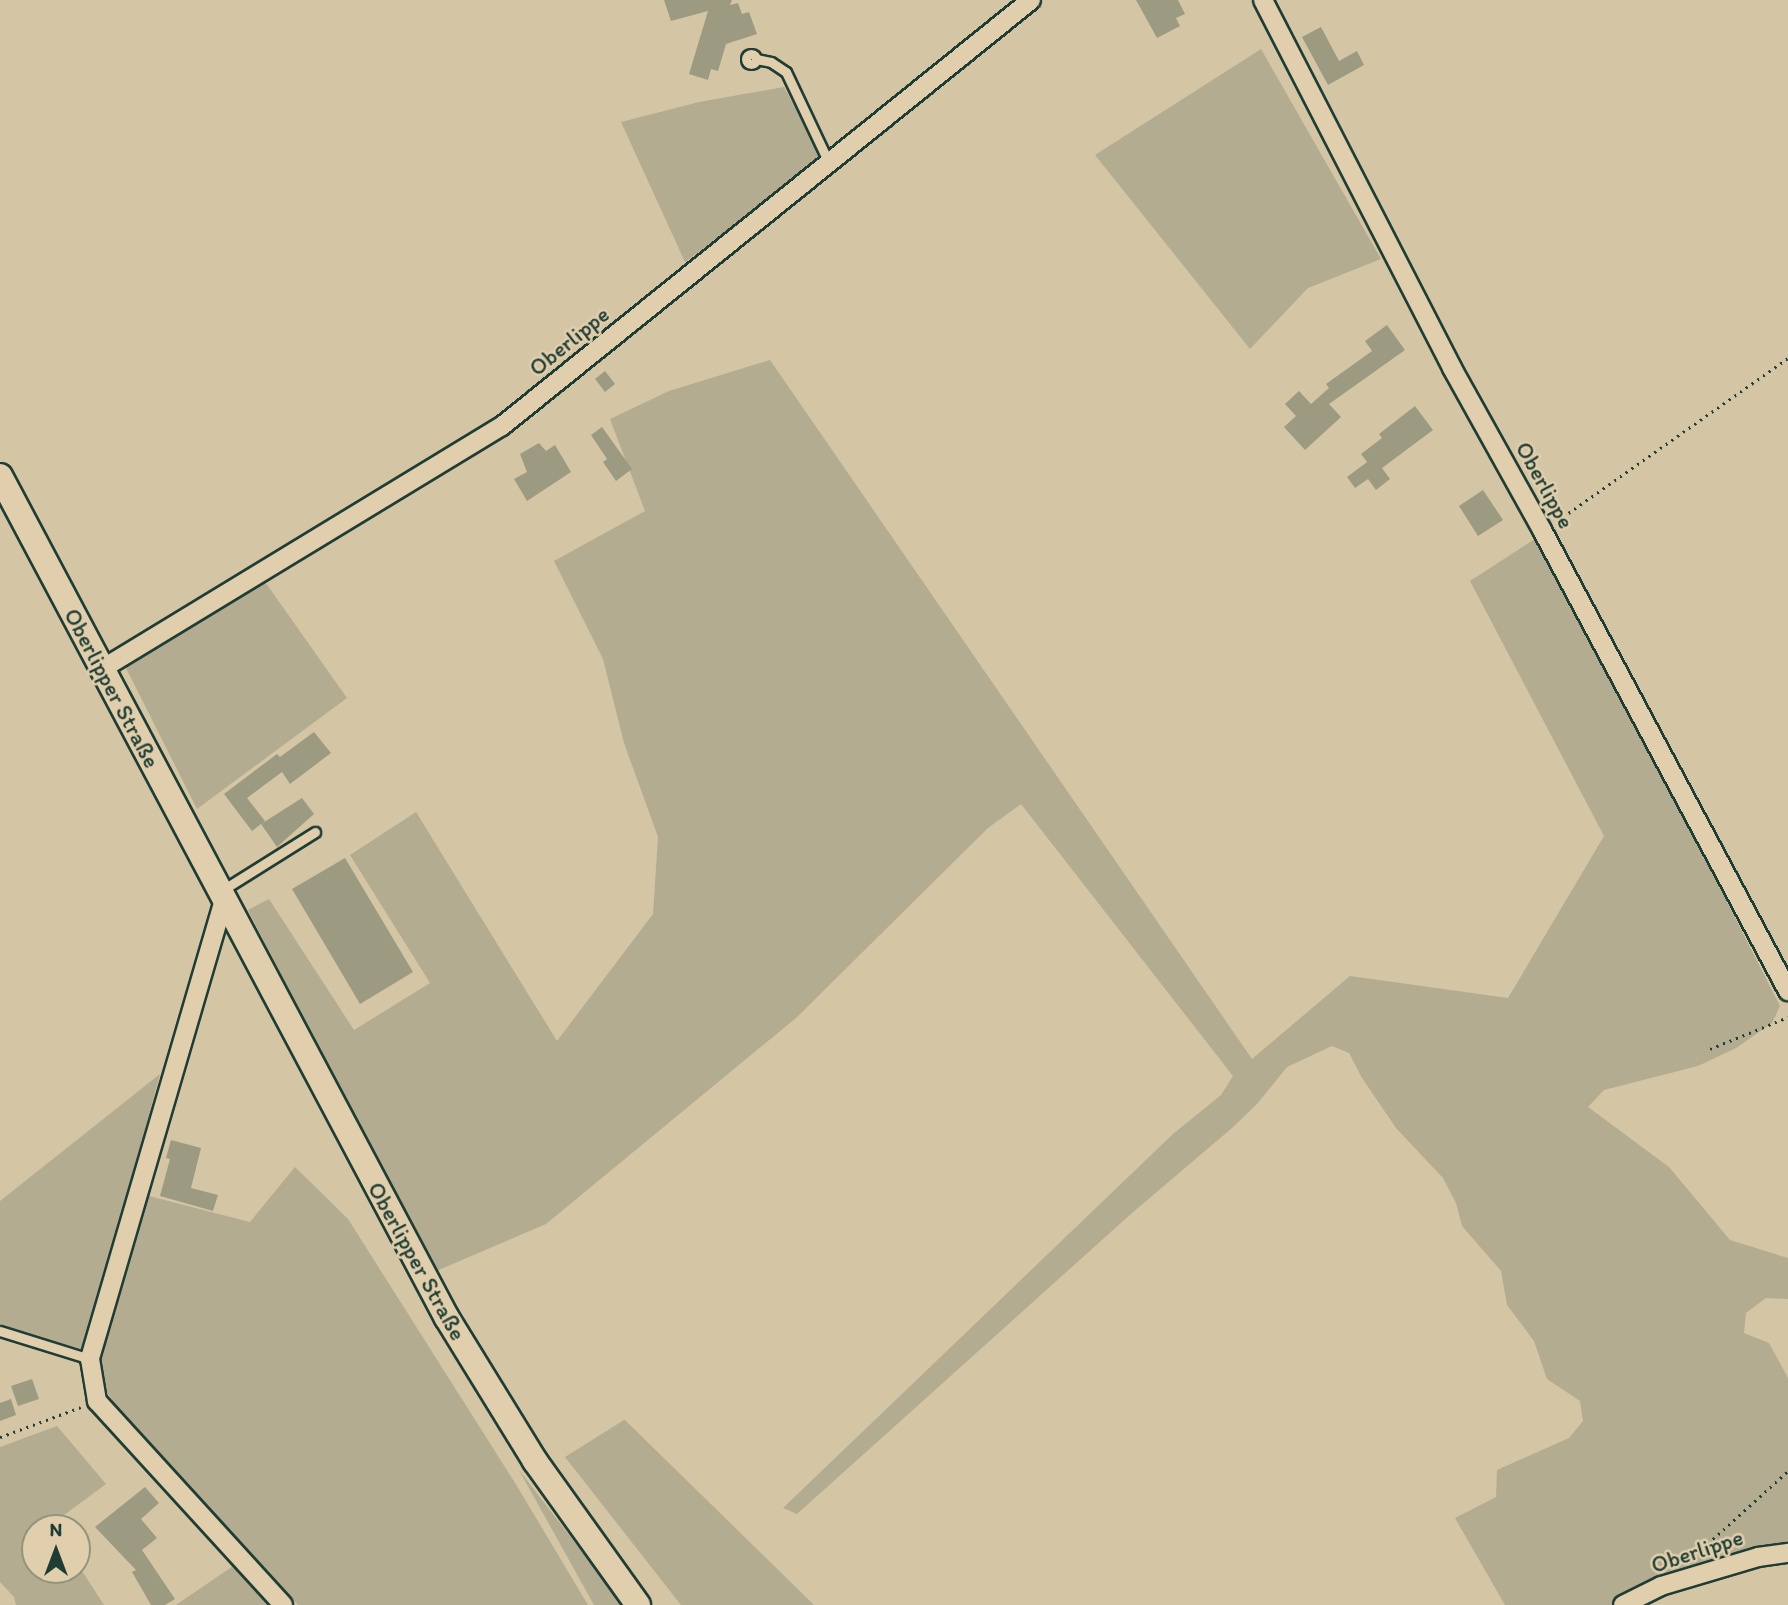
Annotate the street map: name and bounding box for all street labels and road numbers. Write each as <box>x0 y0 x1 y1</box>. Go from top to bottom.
street label: Oberlippe <box>523 300 615 382</box>
street label: Oberlippe <box>1510 437 1580 533</box>
street label: Oberlipper Straße <box>58 603 166 773</box>
street label: Oberlipper Straße <box>362 1177 472 1345</box>
street label: Oberlippe <box>1647 1523 1747 1579</box>

